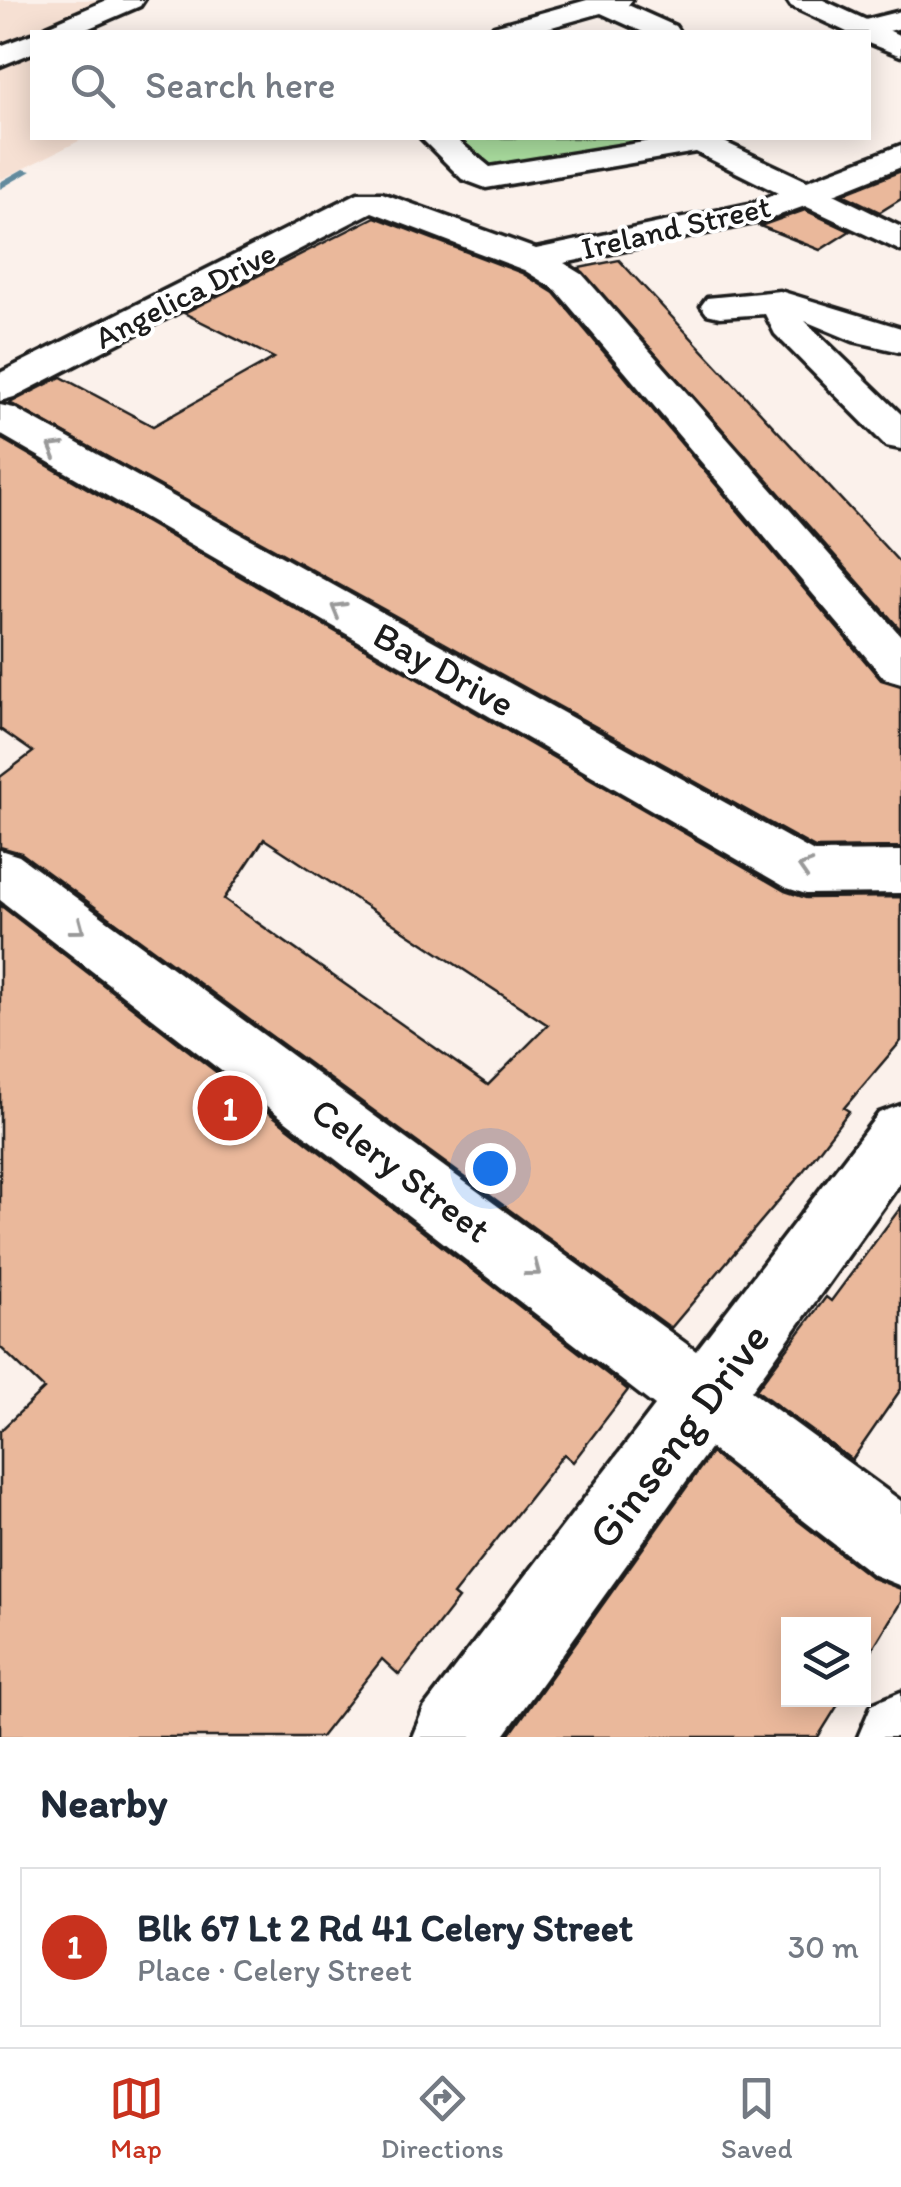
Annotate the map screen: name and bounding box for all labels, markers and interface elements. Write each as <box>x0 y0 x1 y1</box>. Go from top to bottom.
search box <box>30 30 871 140</box>
icon: search <box>65 58 120 113</box>
text: Search here <box>145 62 336 108</box>
street label: Ireland Street <box>578 187 774 267</box>
street label: Angelica Drive <box>88 233 282 357</box>
one-way arrow <box>48 441 66 461</box>
one-way arrow <box>331 601 349 621</box>
street label: Bay Drive <box>365 611 523 727</box>
one-way arrow <box>797 859 814 880</box>
one-way arrow <box>67 917 85 934</box>
pin: 1 <box>198 1070 262 1146</box>
street label: Celery Street <box>302 1088 500 1252</box>
your location <box>465 1143 516 1194</box>
one-way arrow <box>523 1259 541 1276</box>
street label: Ginseng Drive <box>576 1311 780 1559</box>
map controls <box>781 1617 871 1707</box>
button: layers <box>781 1617 871 1707</box>
text: Nearby <box>40 1777 167 1828</box>
text: Blk 67 Lt 2 Rd 41 Celery Street <box>137 1905 633 1951</box>
text: 1 <box>67 1928 82 1966</box>
text: 30 m <box>788 1928 859 1966</box>
text: Place · Celery Street <box>137 1951 412 1989</box>
tab: Map <box>109 2071 164 2165</box>
tab: Directions <box>381 2071 504 2165</box>
tab: Saved <box>721 2071 792 2165</box>

